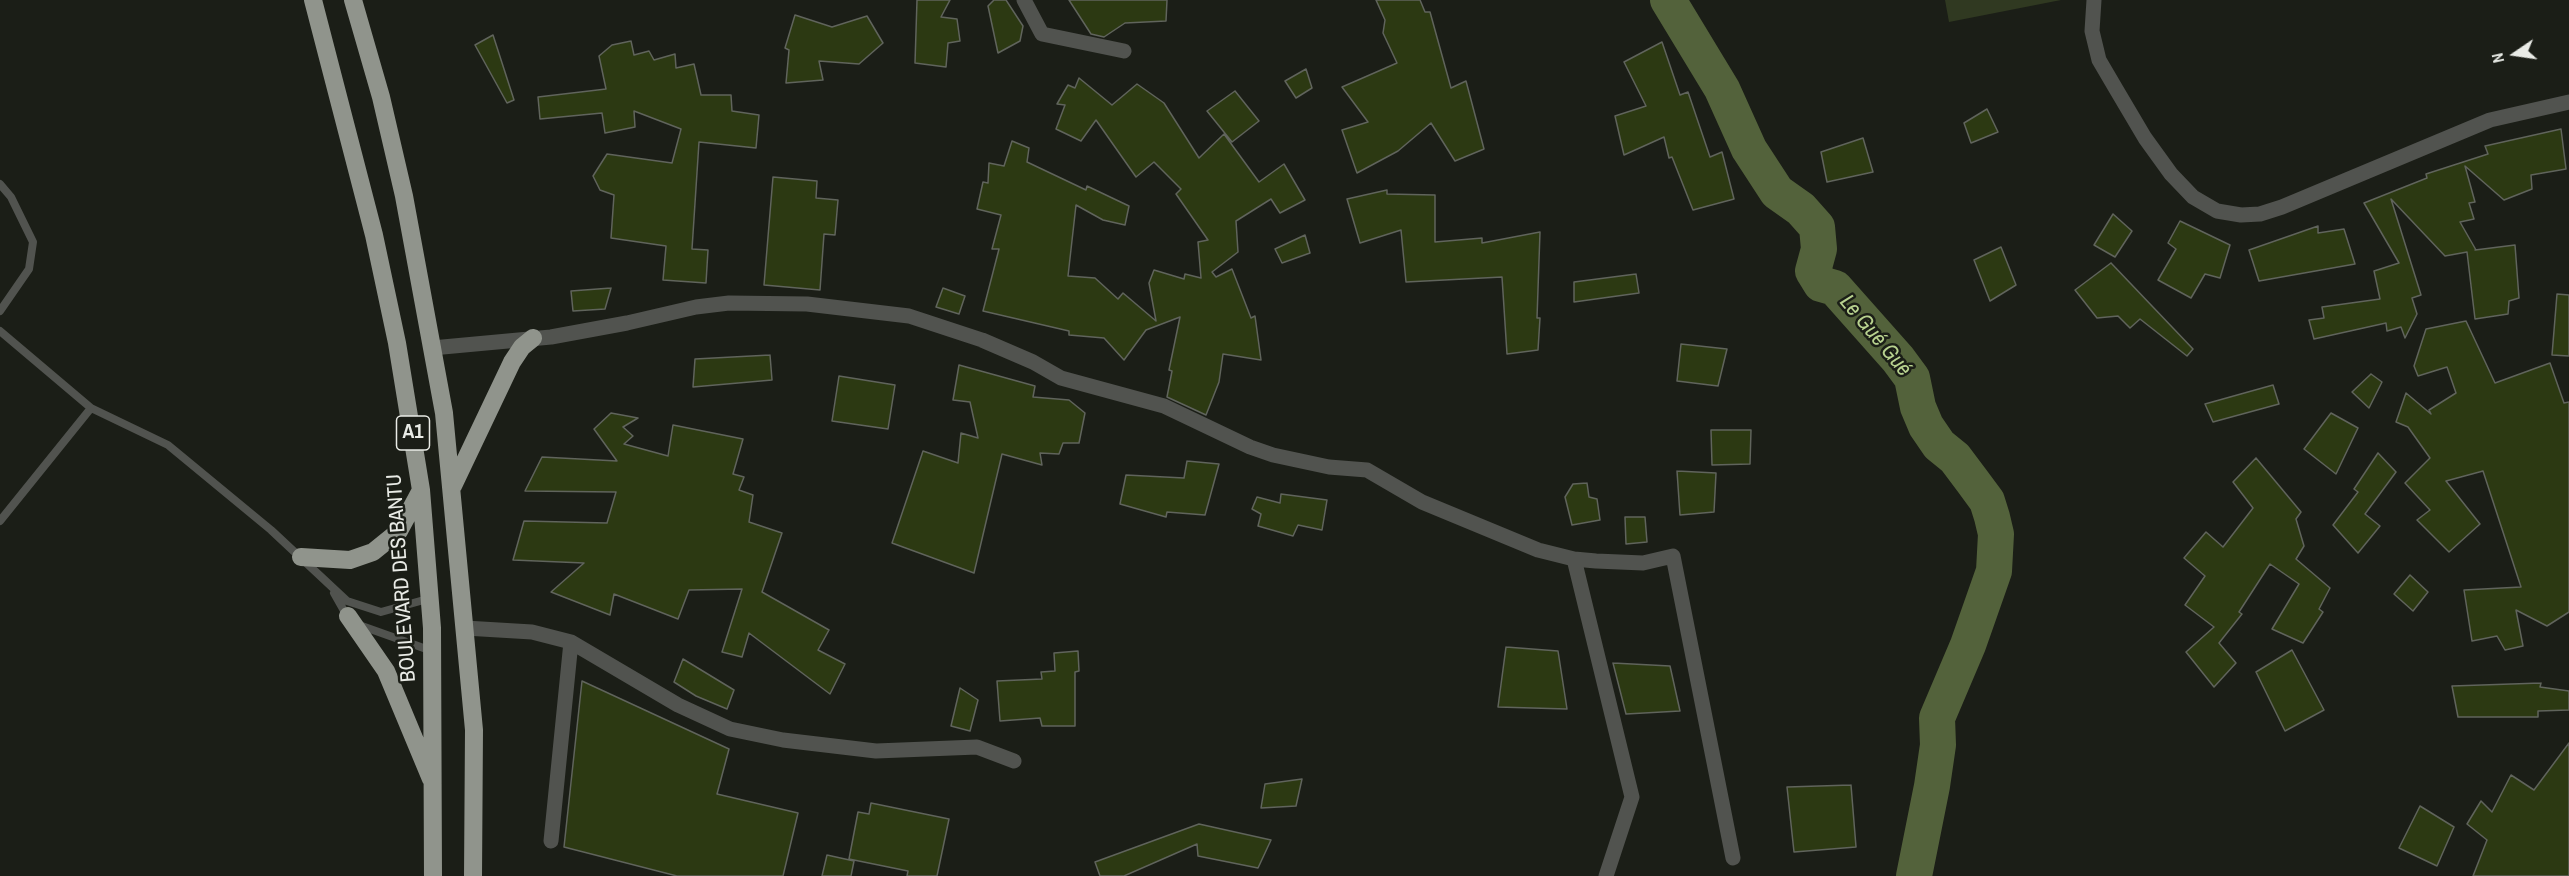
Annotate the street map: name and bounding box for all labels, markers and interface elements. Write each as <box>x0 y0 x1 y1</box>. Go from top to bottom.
north arrow <box>2485 24 2545 84</box>
text: N <box>2486 51 2509 65</box>
water label: Le Gué Gué <box>1833 290 1917 382</box>
road number: A1 <box>396 416 430 450</box>
street label: BOULEVARD DES BANTU <box>382 473 422 683</box>

